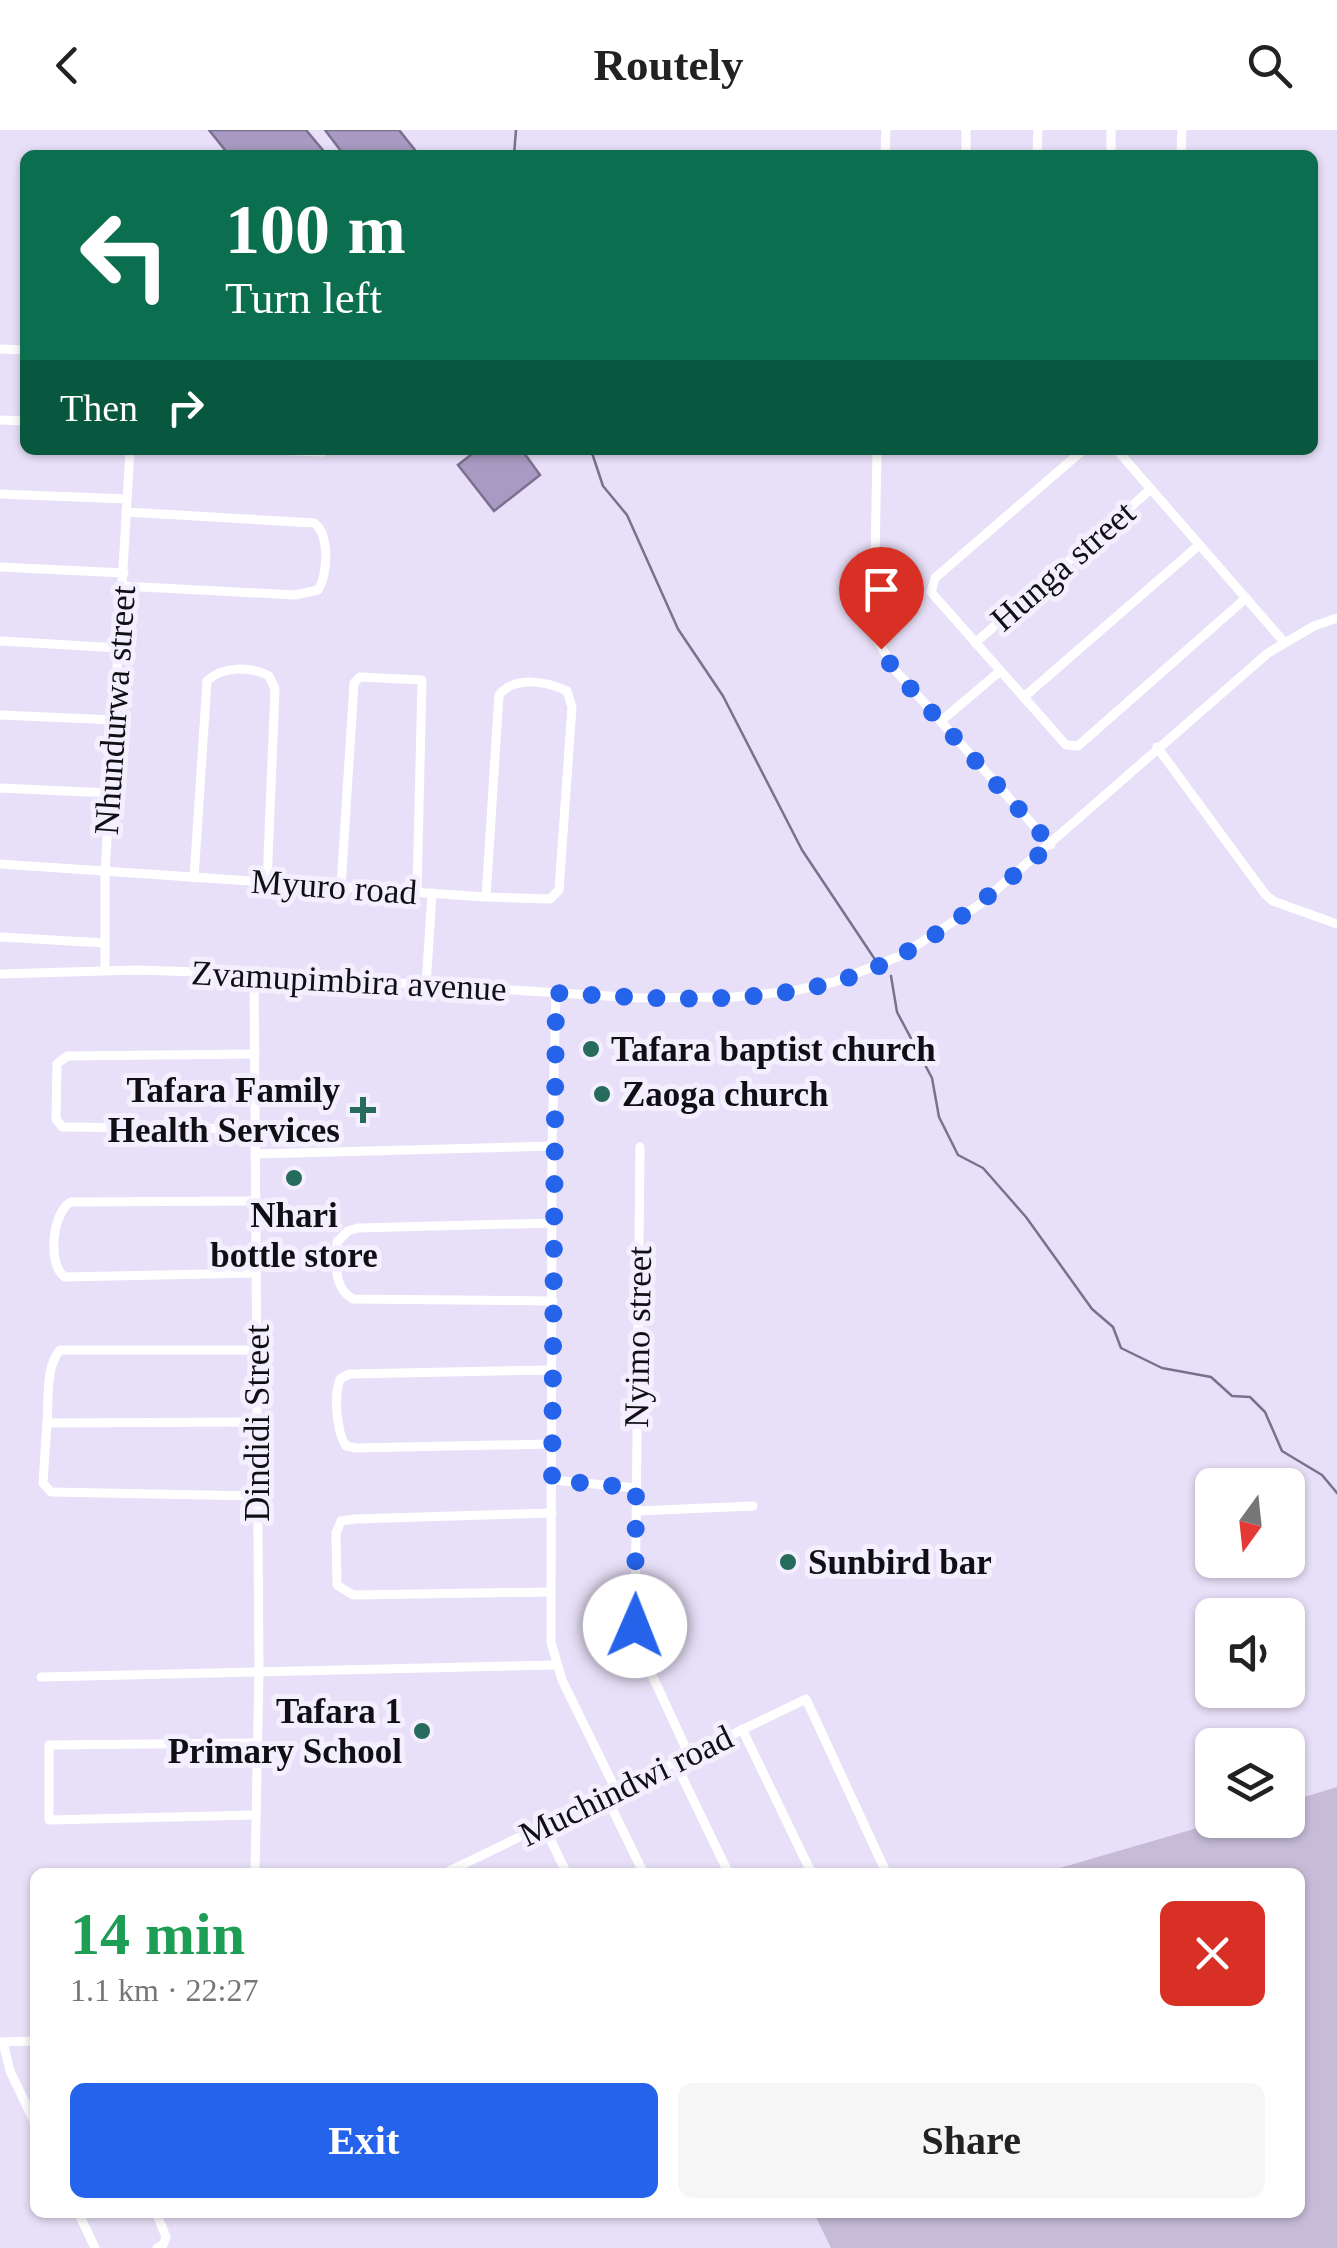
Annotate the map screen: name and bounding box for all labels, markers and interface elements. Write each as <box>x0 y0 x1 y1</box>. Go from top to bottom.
icon: back <box>40 38 95 93</box>
icon: search <box>1242 38 1297 93</box>
text: Routely <box>594 40 744 90</box>
icon: left <box>60 190 190 320</box>
text: 100 m <box>225 191 406 268</box>
text: Turn left <box>225 273 382 323</box>
icon: right <box>158 380 213 435</box>
text: Then <box>60 387 138 429</box>
street label: Hunga street <box>983 493 1143 639</box>
pin <box>839 547 924 650</box>
icon: arrive <box>854 562 909 617</box>
street label: Nhundurwa street <box>87 584 143 836</box>
street label: Myuro road <box>250 862 419 912</box>
street label: Zvamupimbira avenue <box>190 953 508 1009</box>
place label: Tafara baptist church <box>611 1030 936 1069</box>
marker: Tafara baptist church <box>580 1038 602 1060</box>
place label: Tafara Family Health Services <box>108 1071 340 1150</box>
place label: Zaoga church <box>622 1075 828 1114</box>
marker: Zaoga church <box>591 1083 613 1105</box>
marker: Tafara Family Health Services <box>350 1097 376 1123</box>
marker: Nhari bottle store <box>283 1167 305 1189</box>
place label: Nhari bottle store <box>210 1196 378 1275</box>
street label: Nyimo street <box>617 1246 659 1428</box>
street label: Dindidi Street <box>238 1324 277 1522</box>
north arrow <box>1195 1468 1305 1578</box>
map controls <box>1195 1468 1305 1838</box>
place label: Sunbird bar <box>808 1543 992 1582</box>
marker: Sunbird bar <box>777 1551 799 1573</box>
position arrow <box>583 1574 687 1678</box>
button: sound <box>1195 1598 1305 1708</box>
place label: Tafara 1 Primary School <box>168 1692 402 1771</box>
street label: Muchindwi road <box>513 1717 739 1854</box>
marker: Tafara 1 Primary School <box>411 1720 433 1742</box>
button: layers <box>1195 1728 1305 1838</box>
text: 14 min <box>70 1901 245 1967</box>
button: close <box>1160 1901 1265 2006</box>
text: 1.1 km · 22:27 <box>70 1972 258 2008</box>
button: Exit <box>70 2083 658 2198</box>
button: Share <box>678 2083 1265 2198</box>

